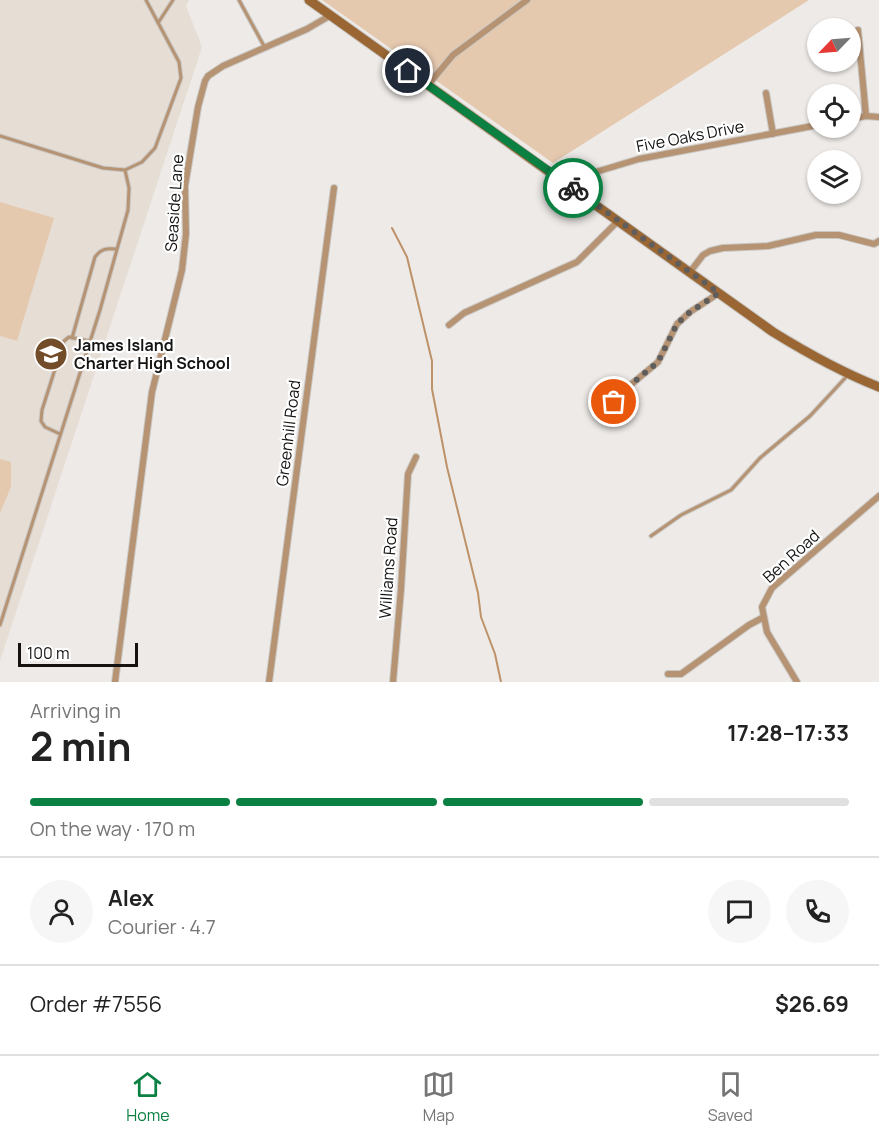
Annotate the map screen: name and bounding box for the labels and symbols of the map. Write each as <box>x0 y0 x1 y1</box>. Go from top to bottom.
north arrow <box>807 18 861 72</box>
pin <box>382 45 433 96</box>
street label: Five Oaks Drive <box>634 115 746 157</box>
street label: Seaside Lane <box>160 153 188 253</box>
courier <box>543 158 603 218</box>
place label: James Island Charter High School <box>74 334 230 374</box>
school or university icon: James Island Charter High School <box>33 336 69 372</box>
pin <box>588 376 639 427</box>
street label: Greenhill Road <box>271 379 305 487</box>
street label: Williams Road <box>373 517 403 619</box>
street label: Ben Road <box>758 525 824 587</box>
scale bar <box>18 640 138 668</box>

